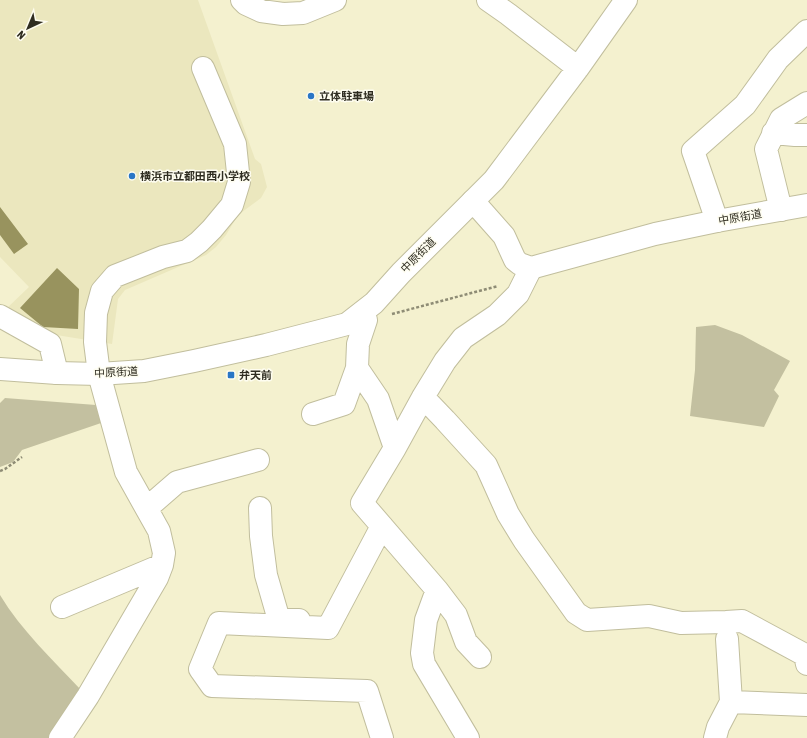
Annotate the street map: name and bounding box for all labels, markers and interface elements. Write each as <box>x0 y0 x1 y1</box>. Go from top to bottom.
north arrow <box>8 8 48 48</box>
text: N <box>15 29 28 42</box>
place label: 立体駐車場 <box>319 90 374 102</box>
marker: 立体駐車場 <box>306 91 316 101</box>
place label: 横浜市立都田西小学校 <box>140 170 250 182</box>
marker: 横浜市立都田西小学校 <box>127 171 137 181</box>
street label: 中原街道 <box>717 207 763 227</box>
street label: 中原街道 <box>398 235 438 275</box>
street label: 中原街道 <box>94 365 138 379</box>
place label: 弁天前 <box>239 369 272 381</box>
marker: 弁天前 <box>226 370 236 380</box>

